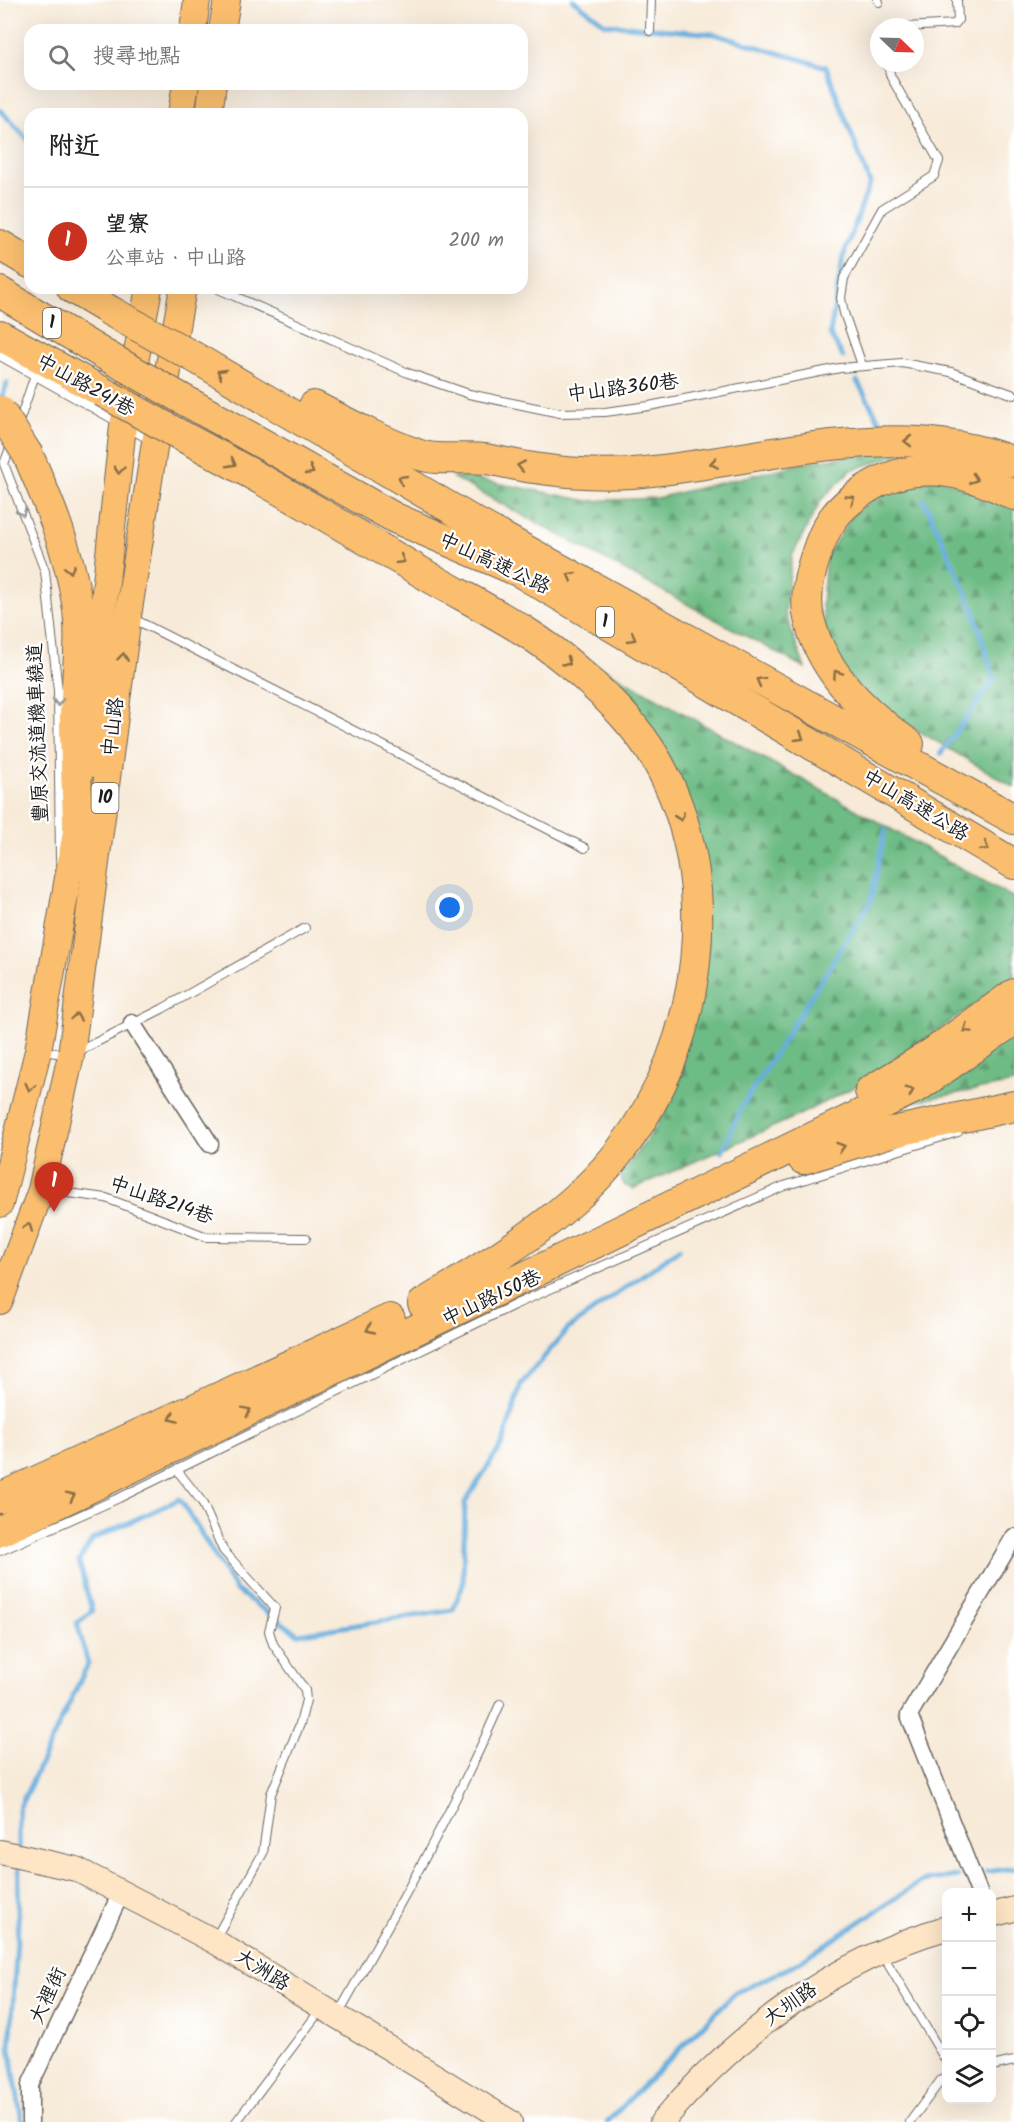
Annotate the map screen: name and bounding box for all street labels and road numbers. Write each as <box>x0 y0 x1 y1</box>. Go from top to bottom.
road number: 1 <box>43 308 61 338</box>
street label: 中山路241巷 <box>30 346 141 427</box>
street label: 中山路360巷 <box>565 366 682 412</box>
street label: 中山高速公路 <box>433 524 556 604</box>
road number: 1 <box>596 607 614 637</box>
street label: 豐原交流道機車繞道 <box>20 642 58 824</box>
street label: 中山路 <box>94 694 134 759</box>
street label: 中山高速公路 <box>855 761 976 851</box>
road number: 10 <box>92 783 118 813</box>
street label: 中山路214巷 <box>104 1168 219 1234</box>
street label: 中山路150巷 <box>437 1261 548 1336</box>
street label: 大洲路 <box>228 1942 297 2001</box>
street label: 大裡街 <box>22 1962 76 2030</box>
street label: 大圳路 <box>757 1974 826 2035</box>

